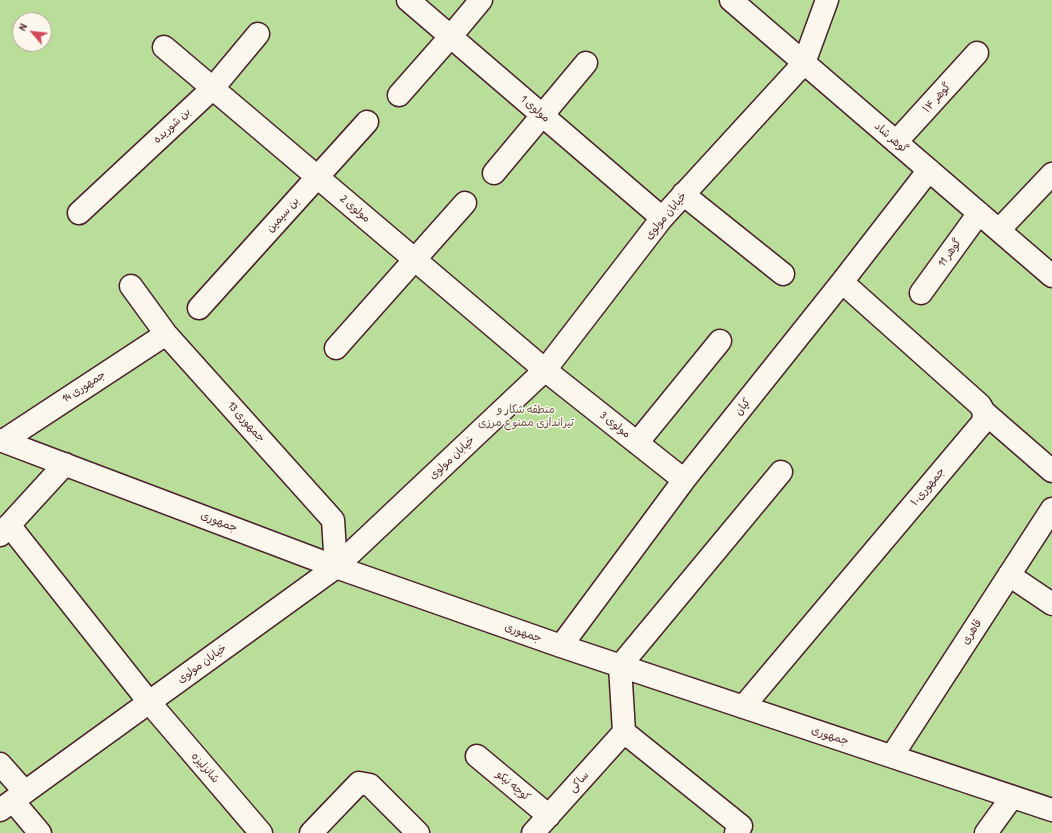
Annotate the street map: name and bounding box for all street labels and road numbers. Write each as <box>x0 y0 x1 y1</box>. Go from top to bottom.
street label: گوهر ۱۴ <box>920 80 954 116</box>
street label: مولوی 1 <box>518 93 552 125</box>
street label: بن شوریده <box>151 106 193 146</box>
street label: گوهر شاد <box>872 120 910 156</box>
street label: خیابان مولوی <box>642 190 690 242</box>
street label: مولوی 2 <box>337 193 373 225</box>
street label: بن سیمین <box>264 195 302 235</box>
street label: گوهر 11 <box>935 236 965 270</box>
street label: جمهوری 14 <box>60 368 108 406</box>
street label: کیان <box>732 396 754 418</box>
street label: جمهوری 13 <box>224 399 268 445</box>
street label: مولوی 3 <box>597 409 633 441</box>
street label: خیابان مولوی <box>426 434 478 482</box>
street label: جمهوری۱۰ <box>908 465 948 509</box>
street label: جمهوری <box>199 509 239 535</box>
street label: قاهری <box>959 617 985 647</box>
street label: جمهوری <box>503 621 543 645</box>
street label: خیابان مولوی <box>175 642 229 686</box>
street label: جمهوری <box>810 724 850 748</box>
street label: شانزلیزه <box>188 750 222 786</box>
street label: کوچه نیکو <box>493 768 533 804</box>
street label: ساکی <box>566 769 592 795</box>

